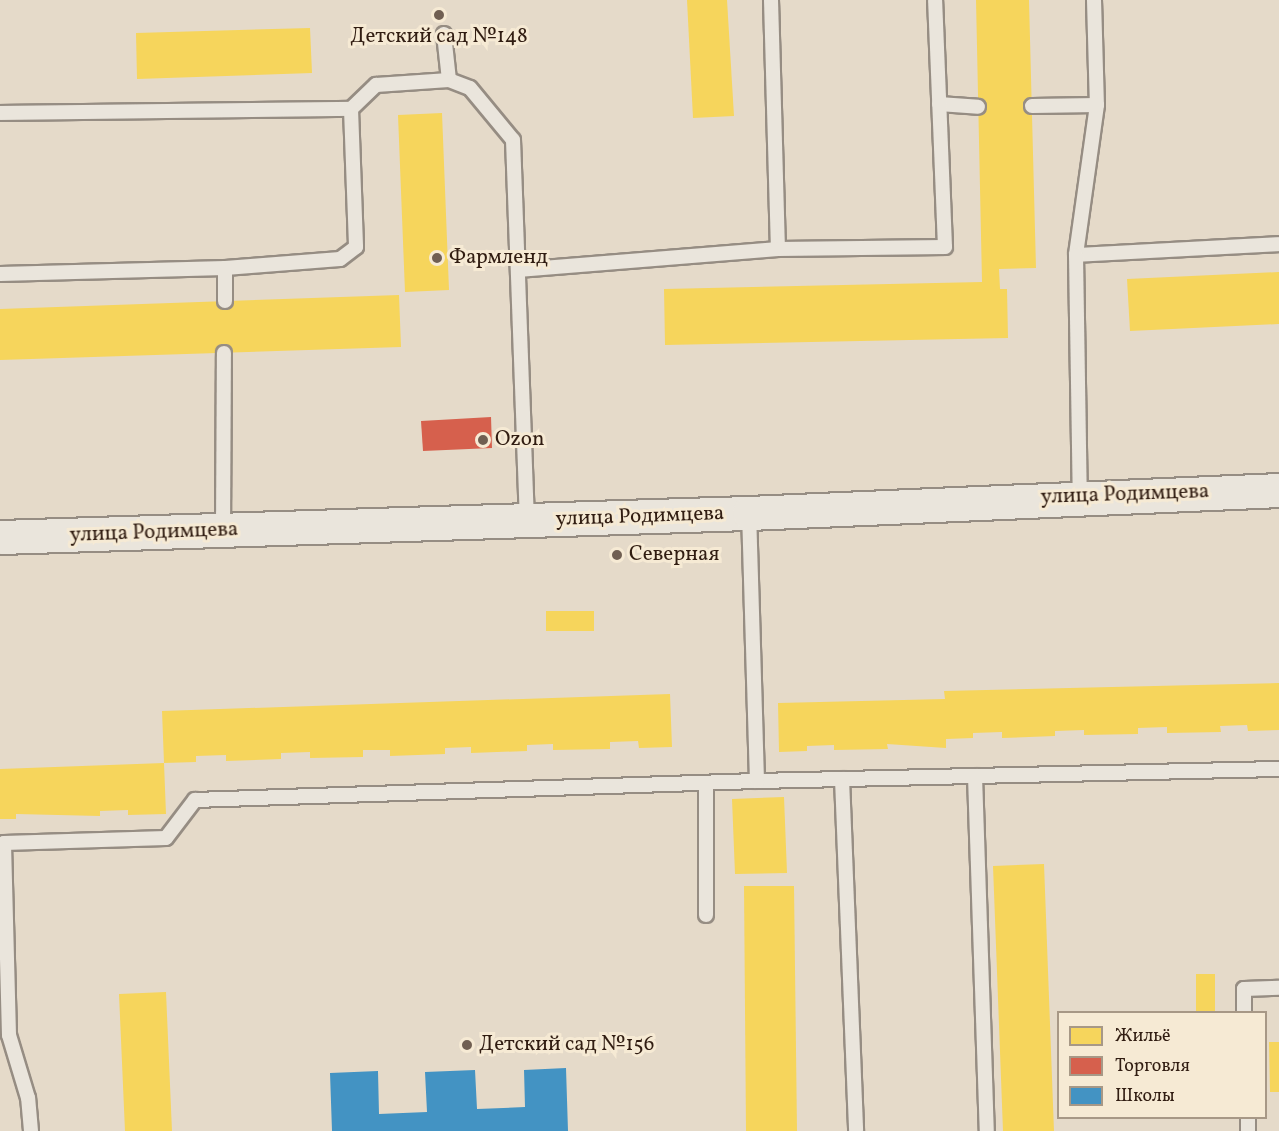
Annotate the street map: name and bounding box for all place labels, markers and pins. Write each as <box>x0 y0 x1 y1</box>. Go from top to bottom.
marker: Детский сад №148 <box>432 8 446 22</box>
place label: Детский сад №148 <box>350 24 528 50</box>
place label: Фармленд <box>449 245 548 271</box>
marker: Фармленд <box>430 251 444 265</box>
place label: Ozon <box>495 427 545 453</box>
marker: Ozon <box>476 433 490 447</box>
place label: Северная <box>629 542 719 568</box>
marker: Северная <box>610 548 624 562</box>
place label: Детский сад №156 <box>479 1032 654 1058</box>
marker: Детский сад №156 <box>460 1038 474 1052</box>

